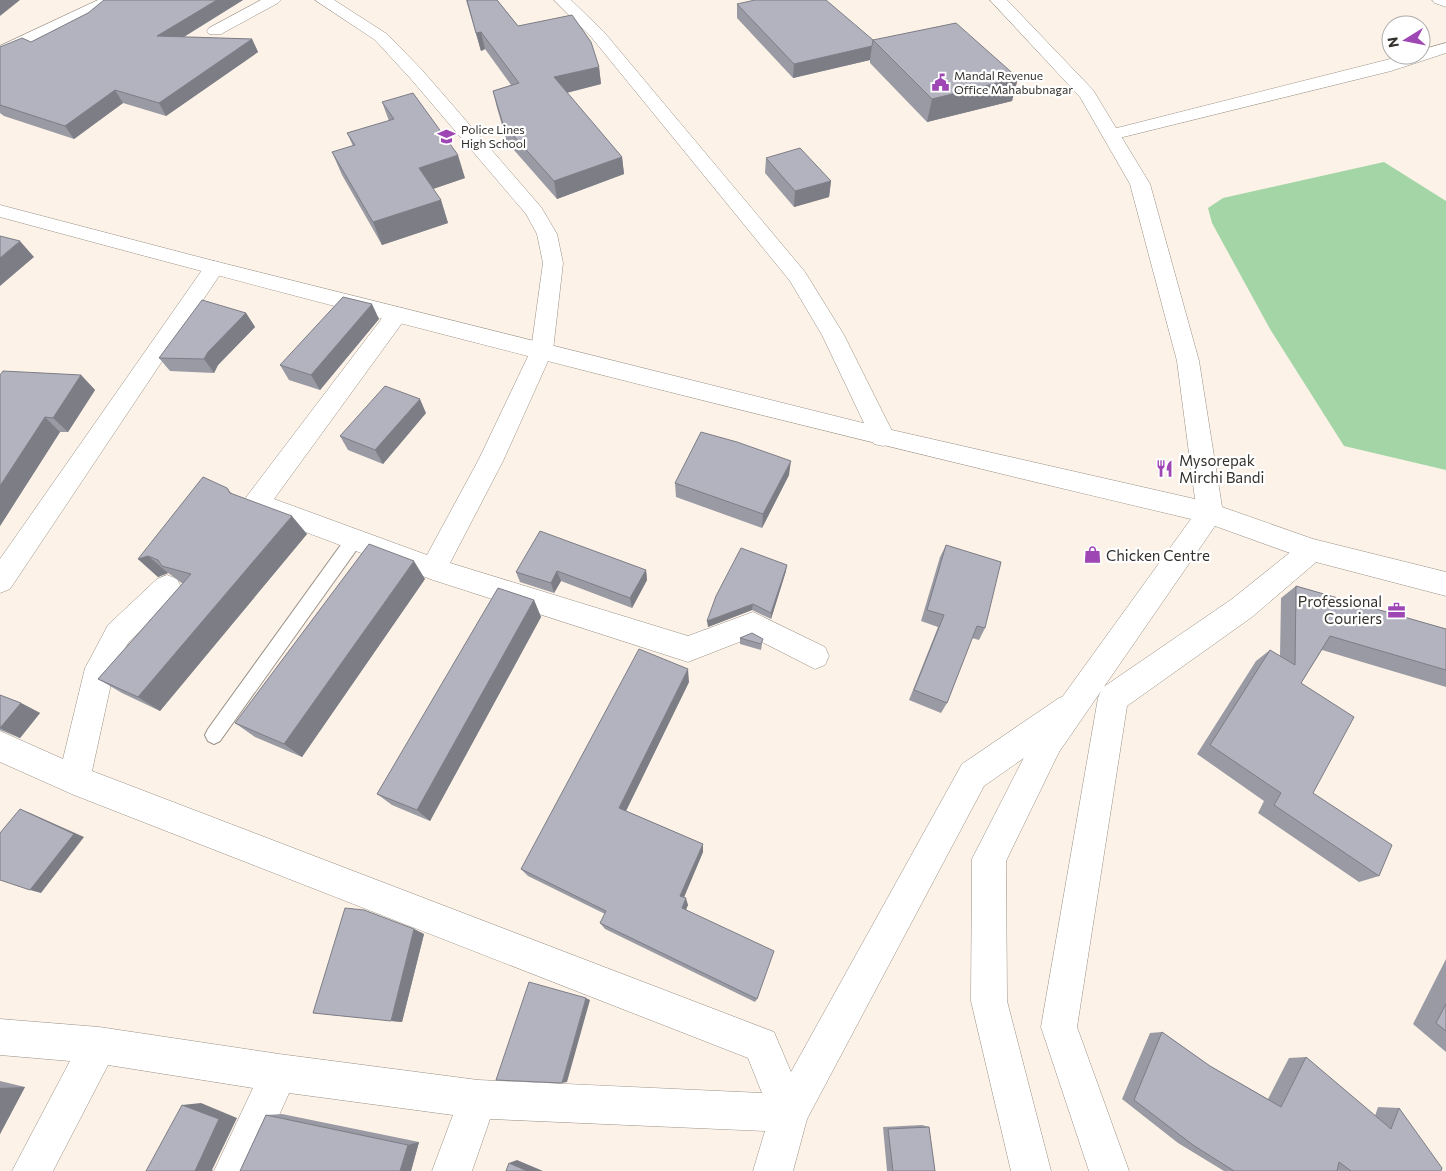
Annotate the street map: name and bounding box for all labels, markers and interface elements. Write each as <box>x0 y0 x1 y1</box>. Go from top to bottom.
north arrow <box>1381 15 1431 65</box>
text: N <box>1383 36 1402 49</box>
place label: Mandal Revenue Office Mahabubnagar <box>954 68 1073 96</box>
public building icon: Mandal Revenue Office Mahabubnagar <box>930 72 950 92</box>
place label: Police Lines High School <box>461 122 526 150</box>
school or university icon: Police Lines High School <box>437 126 457 146</box>
place label: Mysorepak Mirchi Bandi <box>1179 451 1264 486</box>
restaurant icon: Mysorepak Mirchi Bandi <box>1155 459 1175 479</box>
shop icon: Chicken Centre <box>1082 545 1102 565</box>
place label: Chicken Centre <box>1106 546 1210 564</box>
place label: Professional Couriers <box>1298 592 1382 627</box>
office icon: Professional Couriers <box>1386 600 1406 620</box>

